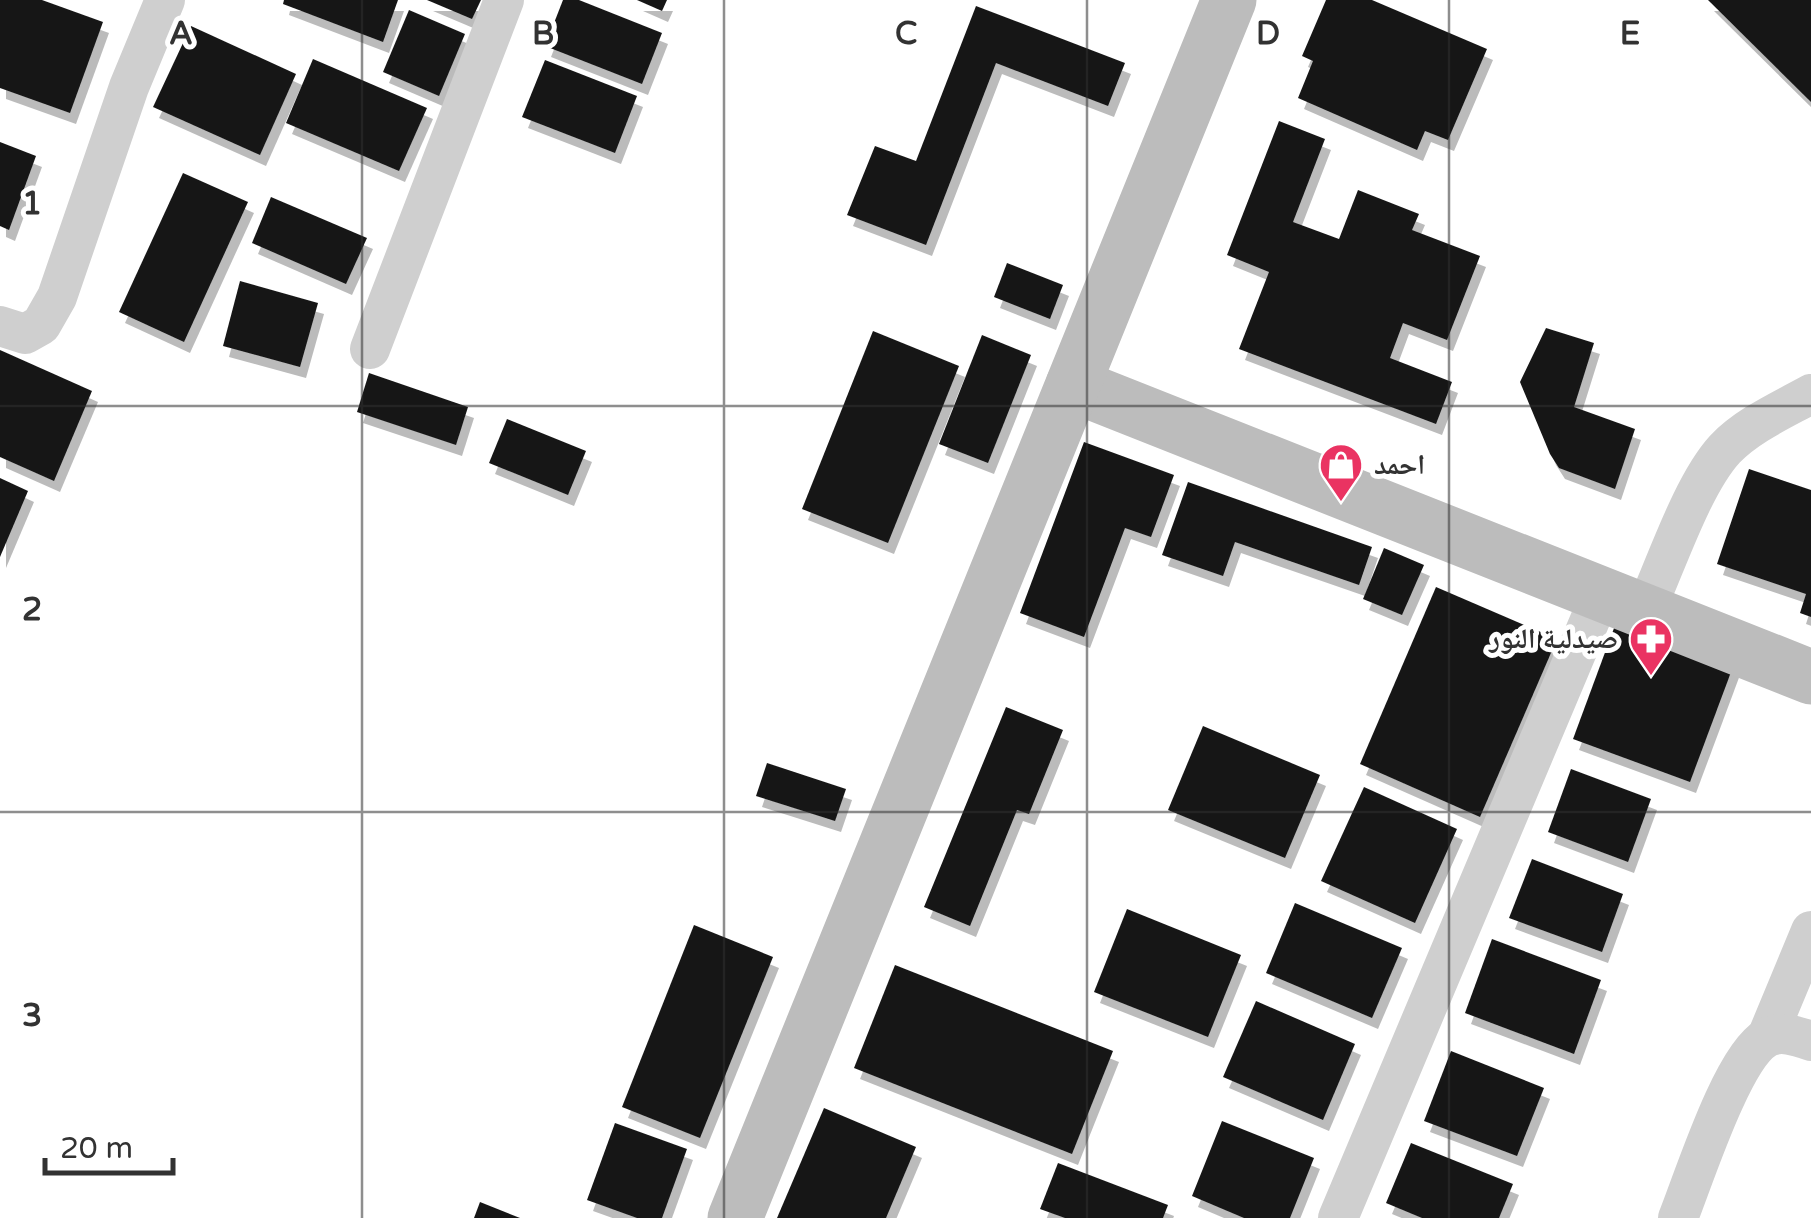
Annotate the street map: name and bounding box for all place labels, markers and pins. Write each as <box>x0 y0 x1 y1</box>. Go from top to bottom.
shop icon: احمد <box>1318 442 1364 503</box>
place label: احمد <box>1374 448 1425 482</box>
pharmacy icon: صيدلية النور <box>1628 616 1674 677</box>
place label: صيدلية النور <box>1488 622 1618 656</box>

